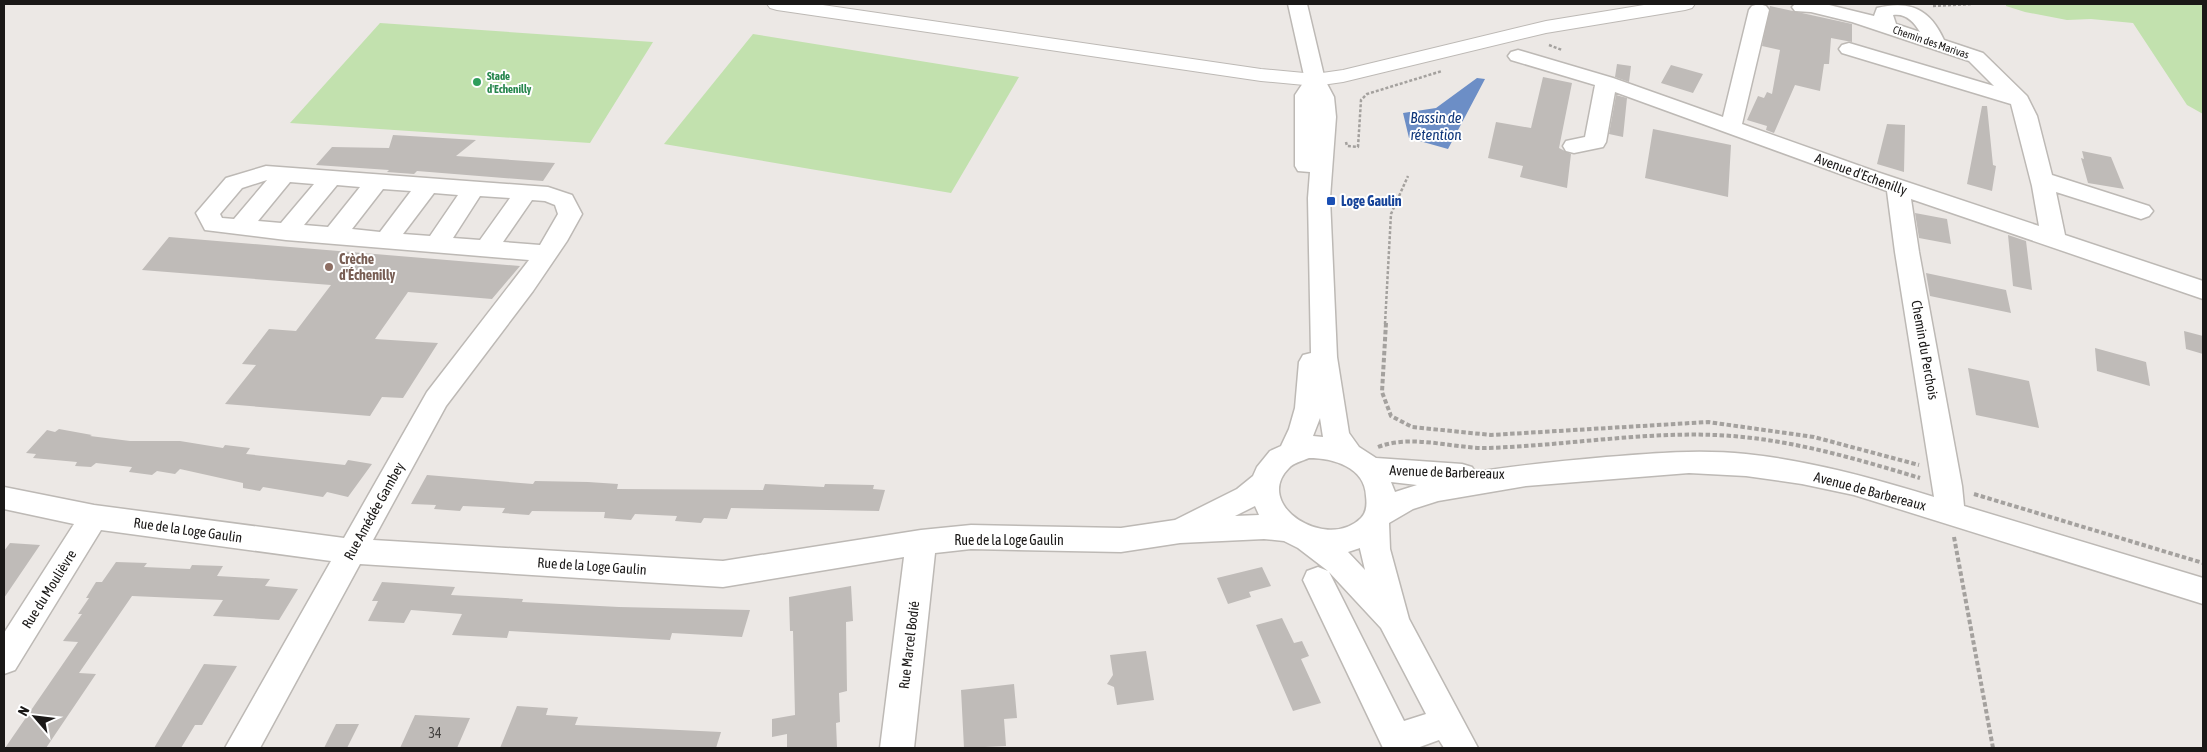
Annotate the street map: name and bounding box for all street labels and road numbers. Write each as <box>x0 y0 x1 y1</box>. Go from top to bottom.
street label: Chemin des Marivas <box>1891 23 1971 61</box>
street label: Avenue d'Echenilly <box>1813 150 1910 198</box>
street label: Chemin du Perchois <box>1908 299 1942 401</box>
street label: Rue Amédée Gambey <box>341 459 408 563</box>
street label: Avenue de Barbereaux <box>1389 462 1505 482</box>
street label: Avenue de Barbereaux <box>1812 468 1928 514</box>
street label: Rue de la Loge Gaulin <box>133 514 243 546</box>
street label: Rue de la Loge Gaulin <box>954 532 1064 548</box>
street label: Rue du Moulièvre <box>19 547 79 631</box>
street label: Rue de la Loge Gaulin <box>537 554 647 578</box>
street label: Rue Marcel Bodié <box>896 600 922 690</box>

